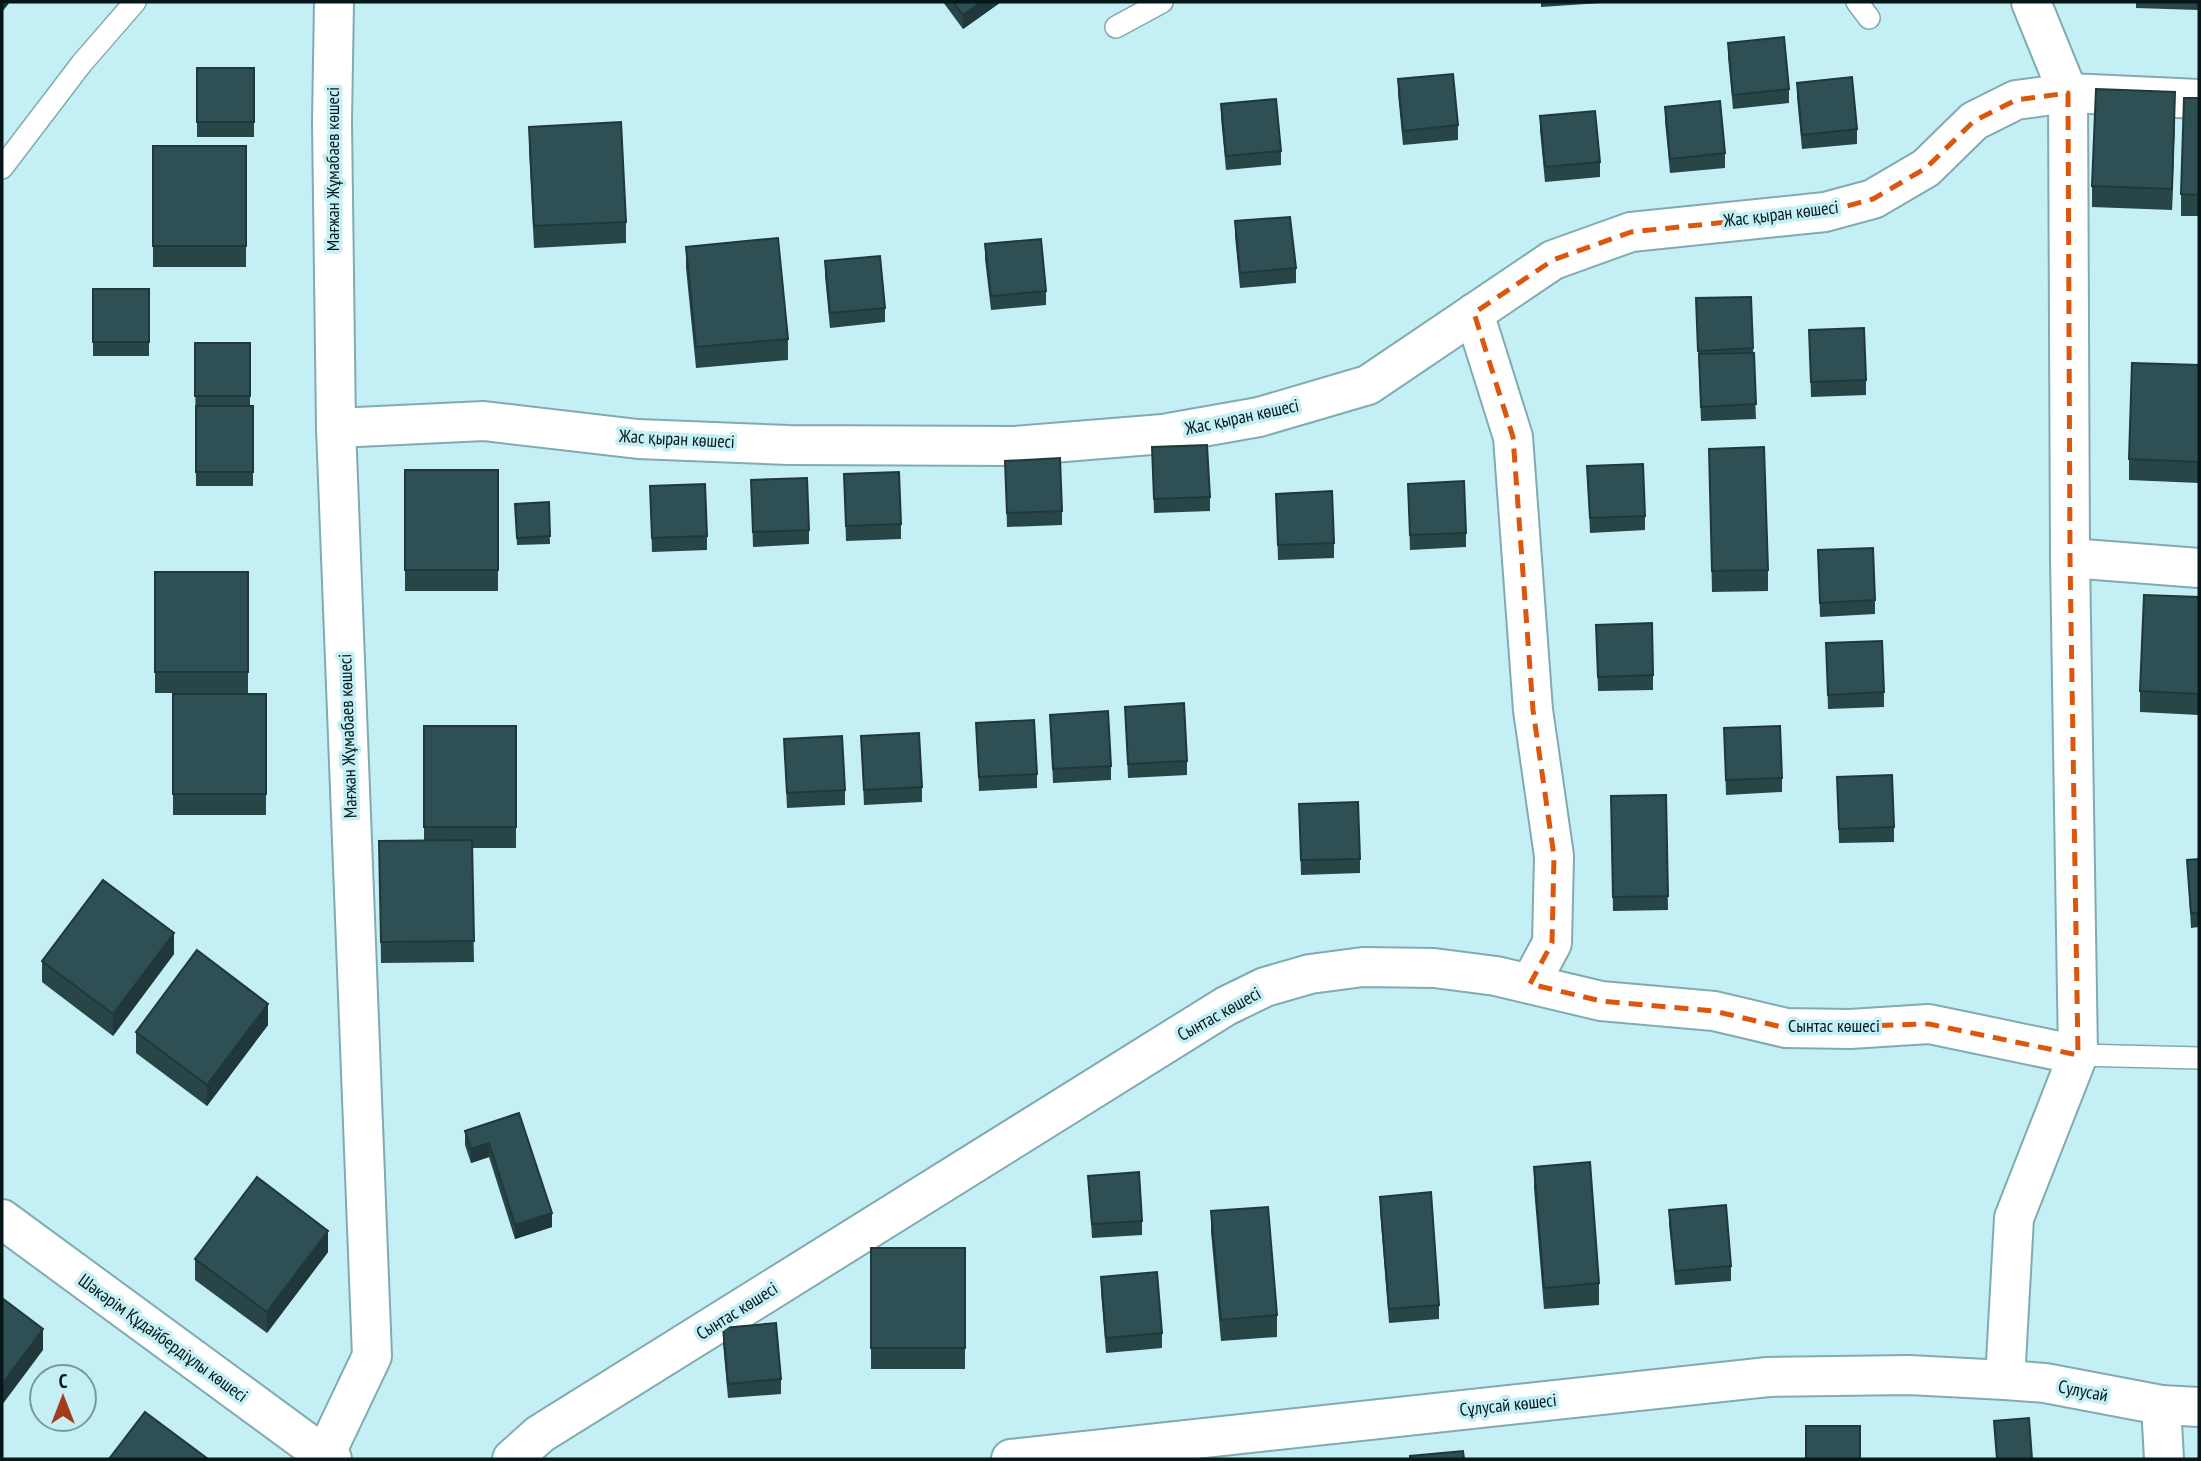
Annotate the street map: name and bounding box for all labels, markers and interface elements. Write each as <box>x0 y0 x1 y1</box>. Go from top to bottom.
street label: Мағжан Жұмабаев көшесі <box>321 87 344 251</box>
street label: Жас қыран көшесі <box>1721 195 1840 232</box>
street label: Жас қыран көшесі <box>1182 393 1301 440</box>
street label: Жас қыран көшесі <box>618 424 735 453</box>
street label: Мағжан Жұмабаев көшесі <box>333 653 362 819</box>
street label: Сынтас көшесі <box>1173 981 1264 1046</box>
street label: Сынтас көшесі <box>1788 1014 1880 1037</box>
street label: Шәкәрім Құдайбердіұлы көшесі <box>74 1268 253 1407</box>
street label: Сынтас көшесі <box>692 1276 782 1345</box>
north arrow <box>28 1363 98 1433</box>
text: С <box>59 1369 68 1393</box>
street label: Сулусай <box>2056 1374 2110 1407</box>
street label: Сұлусай көшесі <box>1458 1388 1558 1421</box>

